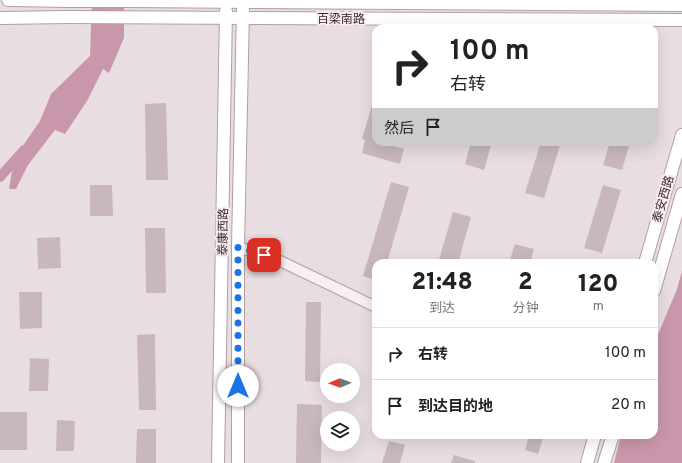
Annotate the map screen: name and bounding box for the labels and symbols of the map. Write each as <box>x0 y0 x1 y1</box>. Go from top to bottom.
street label: 百梁南路 <box>317 12 365 28</box>
street label: 泰安西路 <box>650 174 678 225</box>
street label: 泰康西路 <box>216 208 232 256</box>
pin <box>247 238 281 272</box>
north arrow <box>320 363 360 403</box>
position arrow <box>217 365 259 407</box>

